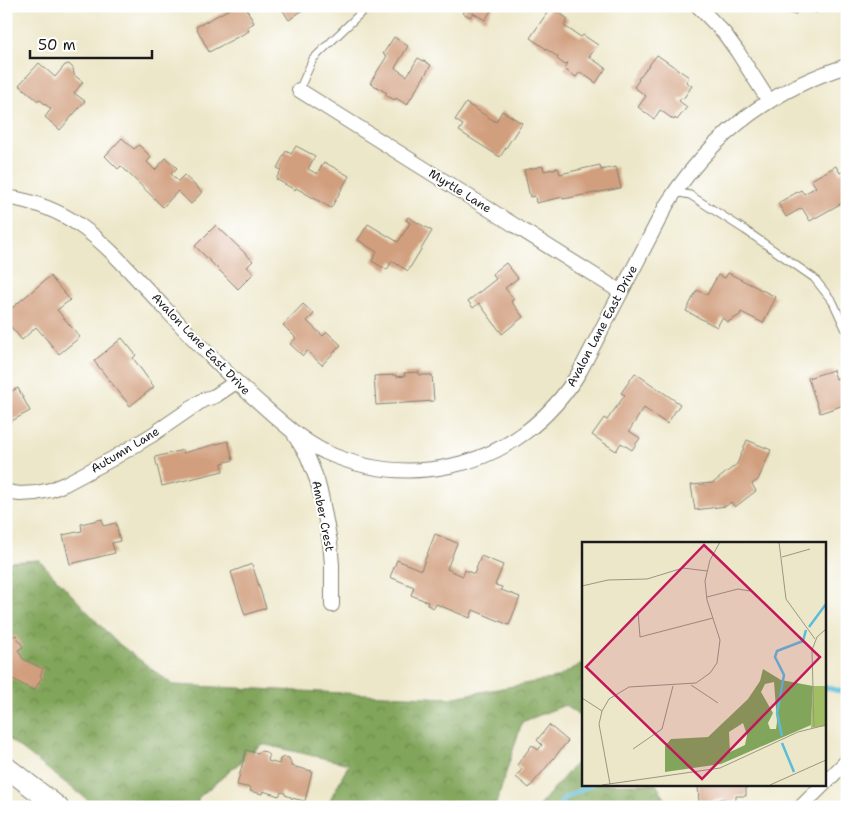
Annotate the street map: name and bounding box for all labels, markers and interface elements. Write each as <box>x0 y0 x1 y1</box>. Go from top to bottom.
scale bar <box>30 28 152 60</box>
text: 50 m <box>38 35 76 55</box>
street label: Myrtle Lane <box>426 165 494 217</box>
street label: Avalon Lane East Drive <box>563 262 641 390</box>
street label: Avalon Lane East Drive <box>148 290 254 398</box>
street label: Autumn Lane <box>88 423 162 477</box>
street label: Amber Crest <box>308 479 338 553</box>
inset map <box>582 542 826 786</box>

